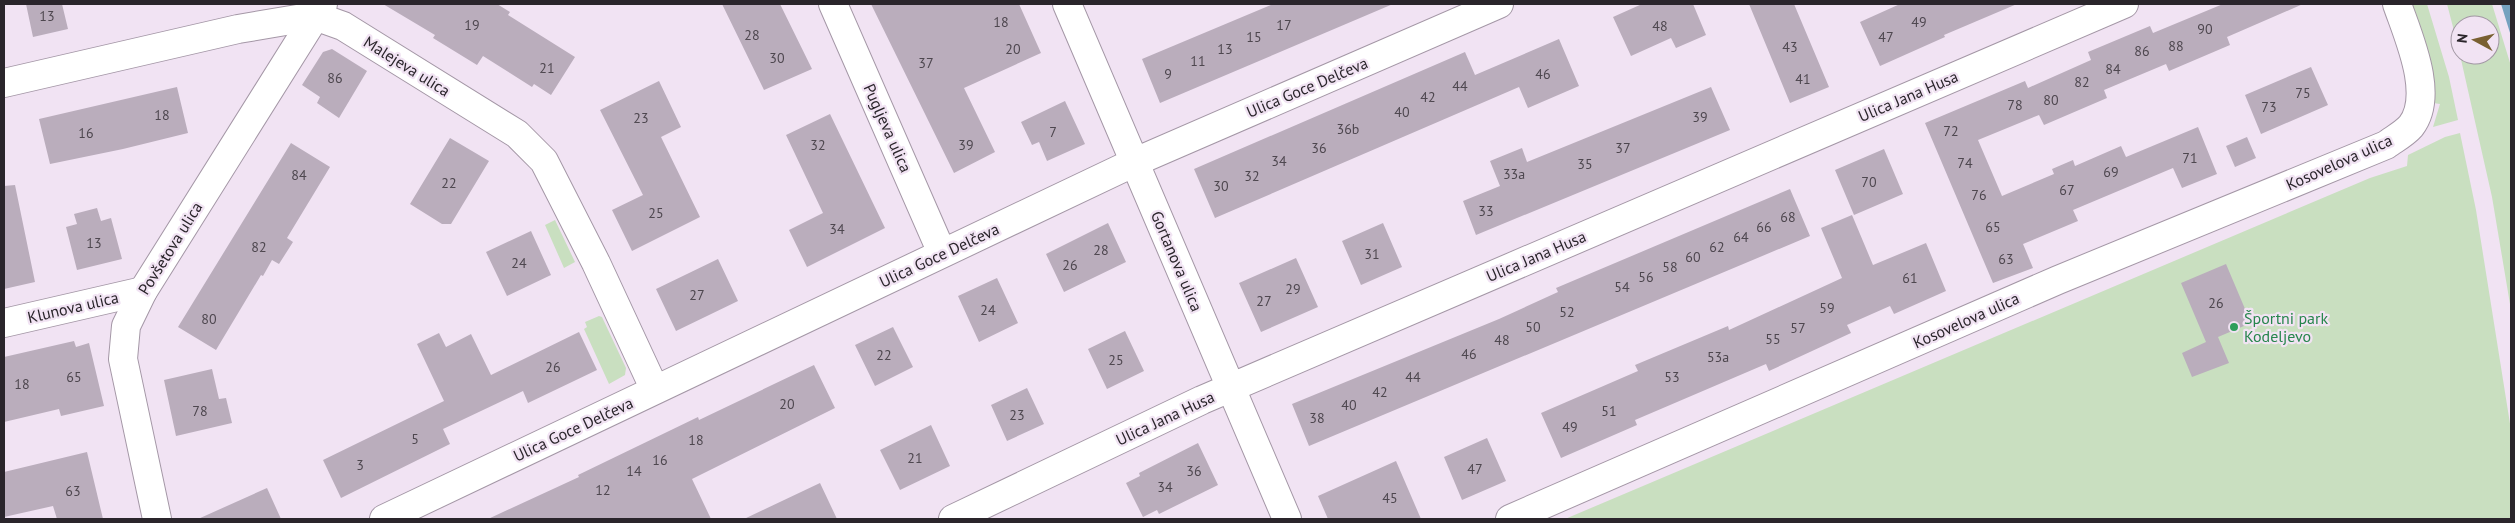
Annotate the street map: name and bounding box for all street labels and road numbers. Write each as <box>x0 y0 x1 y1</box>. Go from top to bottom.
street label: Malejeva ulica <box>360 32 454 100</box>
street label: Ulica Goce Delčeva <box>1243 52 1371 122</box>
street label: Ulica Jana Husa <box>1855 66 1961 126</box>
street label: Pugljeva ulica <box>860 81 916 175</box>
street label: Kosovelova ulica <box>2283 130 2395 194</box>
street label: Povšetova ulica <box>134 198 206 298</box>
street label: Gortanova ulica <box>1147 208 1207 314</box>
street label: Ulica Goce Delčeva <box>876 218 1002 292</box>
street label: Ulica Jana Husa <box>1483 226 1589 286</box>
street label: Klunova ulica <box>26 287 120 327</box>
street label: Kosovelova ulica <box>1910 288 2022 352</box>
street label: Ulica Jana Husa <box>1113 386 1217 450</box>
street label: Ulica Goce Delčeva <box>510 392 636 466</box>

